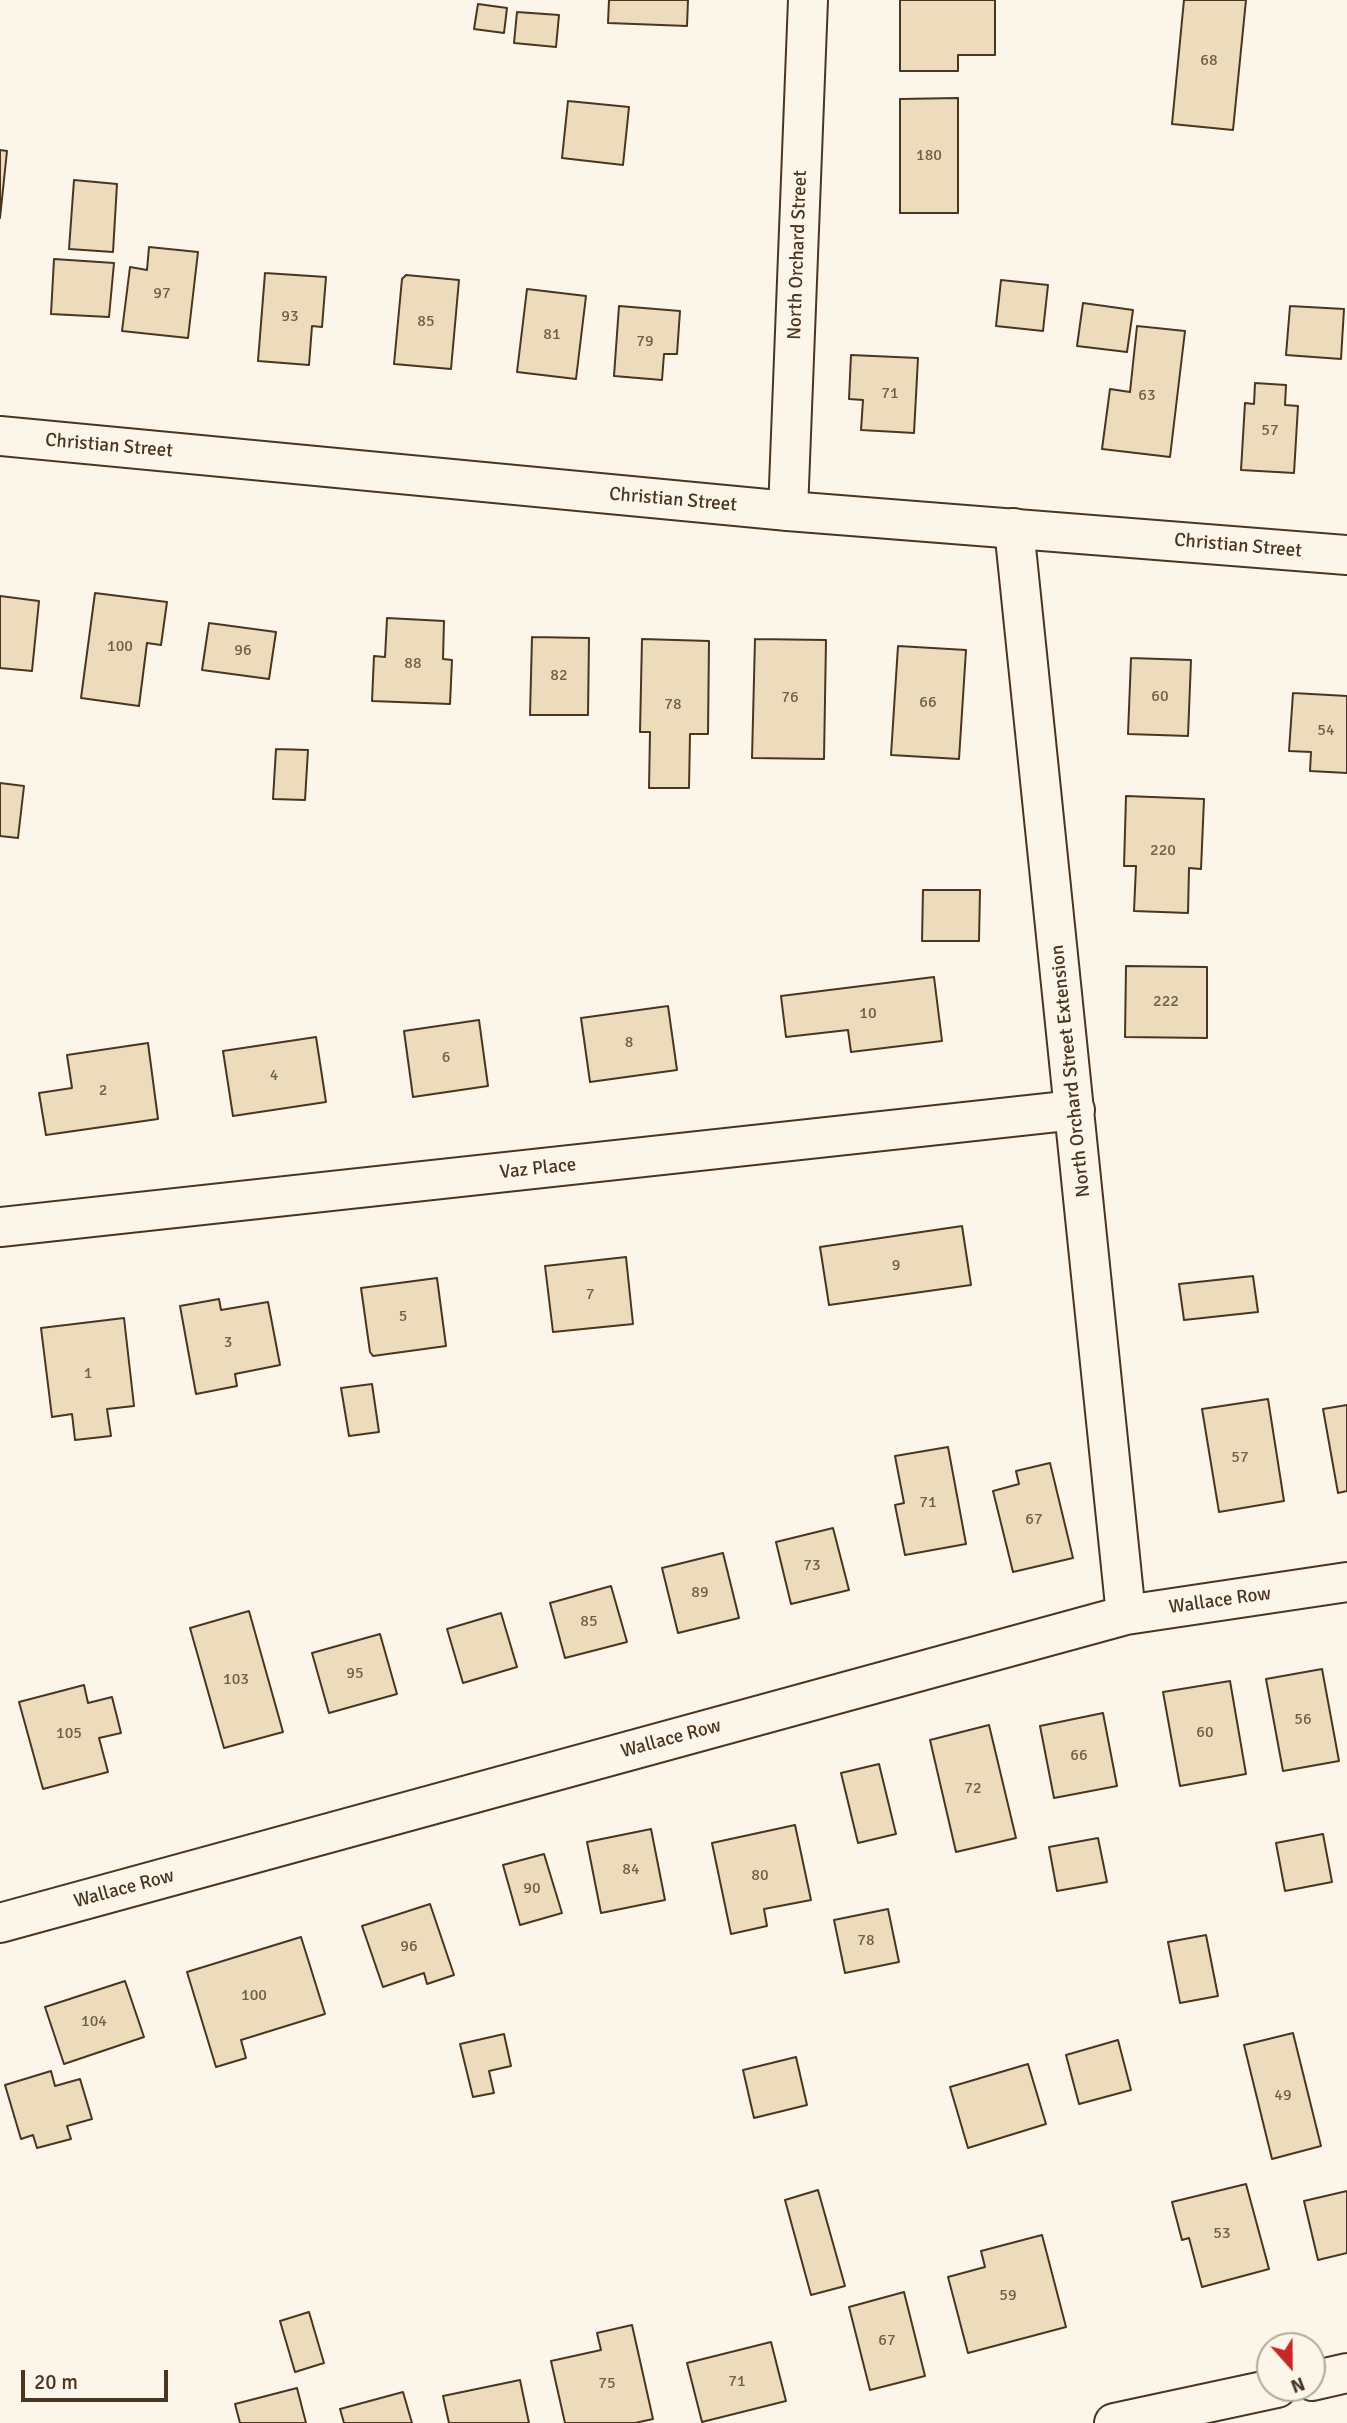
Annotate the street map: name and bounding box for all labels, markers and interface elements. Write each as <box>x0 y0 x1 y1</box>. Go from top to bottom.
house number: 68 <box>1200 51 1218 71</box>
house number: 180 <box>916 146 942 166</box>
street label: North Orchard Street <box>784 170 812 340</box>
house number: 97 <box>153 284 171 304</box>
house number: 93 <box>281 307 299 327</box>
house number: 85 <box>417 312 435 332</box>
house number: 81 <box>543 325 561 345</box>
house number: 79 <box>636 332 654 352</box>
house number: 71 <box>881 384 899 404</box>
house number: 63 <box>1138 386 1156 406</box>
house number: 57 <box>1261 421 1279 441</box>
street label: Christian Street <box>44 429 174 463</box>
street label: Christian Street <box>608 483 738 517</box>
street label: Christian Street <box>1173 529 1303 563</box>
house number: 100 <box>107 637 133 657</box>
house number: 96 <box>234 641 252 661</box>
house number: 88 <box>404 654 422 674</box>
house number: 82 <box>550 666 568 686</box>
house number: 60 <box>1151 687 1169 707</box>
house number: 76 <box>781 688 799 708</box>
house number: 66 <box>919 693 937 713</box>
house number: 78 <box>664 695 682 715</box>
house number: 54 <box>1317 721 1335 741</box>
house number: 220 <box>1150 841 1176 861</box>
street label: North Orchard Street Extension <box>1046 944 1096 1198</box>
house number: 222 <box>1153 992 1179 1012</box>
house number: 10 <box>859 1004 877 1024</box>
house number: 8 <box>625 1033 633 1053</box>
house number: 6 <box>442 1048 450 1068</box>
house number: 4 <box>270 1066 278 1086</box>
house number: 2 <box>99 1081 107 1101</box>
street label: Vaz Place <box>499 1154 577 1184</box>
house number: 9 <box>892 1256 900 1276</box>
house number: 7 <box>586 1285 594 1305</box>
house number: 5 <box>399 1307 407 1327</box>
house number: 3 <box>224 1333 232 1353</box>
house number: 1 <box>84 1364 92 1384</box>
house number: 57 <box>1231 1448 1249 1468</box>
house number: 71 <box>919 1493 937 1513</box>
house number: 67 <box>1025 1510 1043 1530</box>
house number: 73 <box>803 1556 821 1576</box>
house number: 89 <box>691 1583 709 1603</box>
street label: Wallace Row <box>1168 1583 1272 1619</box>
house number: 85 <box>580 1612 598 1632</box>
house number: 95 <box>346 1664 364 1684</box>
house number: 103 <box>223 1670 249 1690</box>
house number: 56 <box>1294 1710 1312 1730</box>
street label: Wallace Row <box>618 1715 724 1763</box>
house number: 60 <box>1196 1723 1214 1743</box>
house number: 105 <box>56 1724 82 1744</box>
house number: 66 <box>1070 1746 1088 1766</box>
house number: 72 <box>964 1779 982 1799</box>
house number: 84 <box>622 1860 640 1880</box>
street label: Wallace Row <box>71 1865 177 1913</box>
house number: 80 <box>751 1866 769 1886</box>
house number: 90 <box>523 1879 541 1899</box>
house number: 78 <box>857 1931 875 1951</box>
house number: 96 <box>400 1937 418 1957</box>
house number: 100 <box>241 1986 267 2006</box>
house number: 104 <box>81 2012 107 2032</box>
house number: 49 <box>1274 2086 1292 2106</box>
house number: 53 <box>1213 2224 1231 2244</box>
house number: 59 <box>999 2286 1017 2306</box>
house number: 67 <box>878 2331 896 2351</box>
north arrow <box>1256 2332 1326 2402</box>
scale bar <box>24 2356 172 2400</box>
text: 20 m <box>34 2369 78 2395</box>
text: N <box>1287 2371 1308 2398</box>
house number: 71 <box>728 2372 746 2392</box>
house number: 75 <box>598 2374 616 2394</box>

